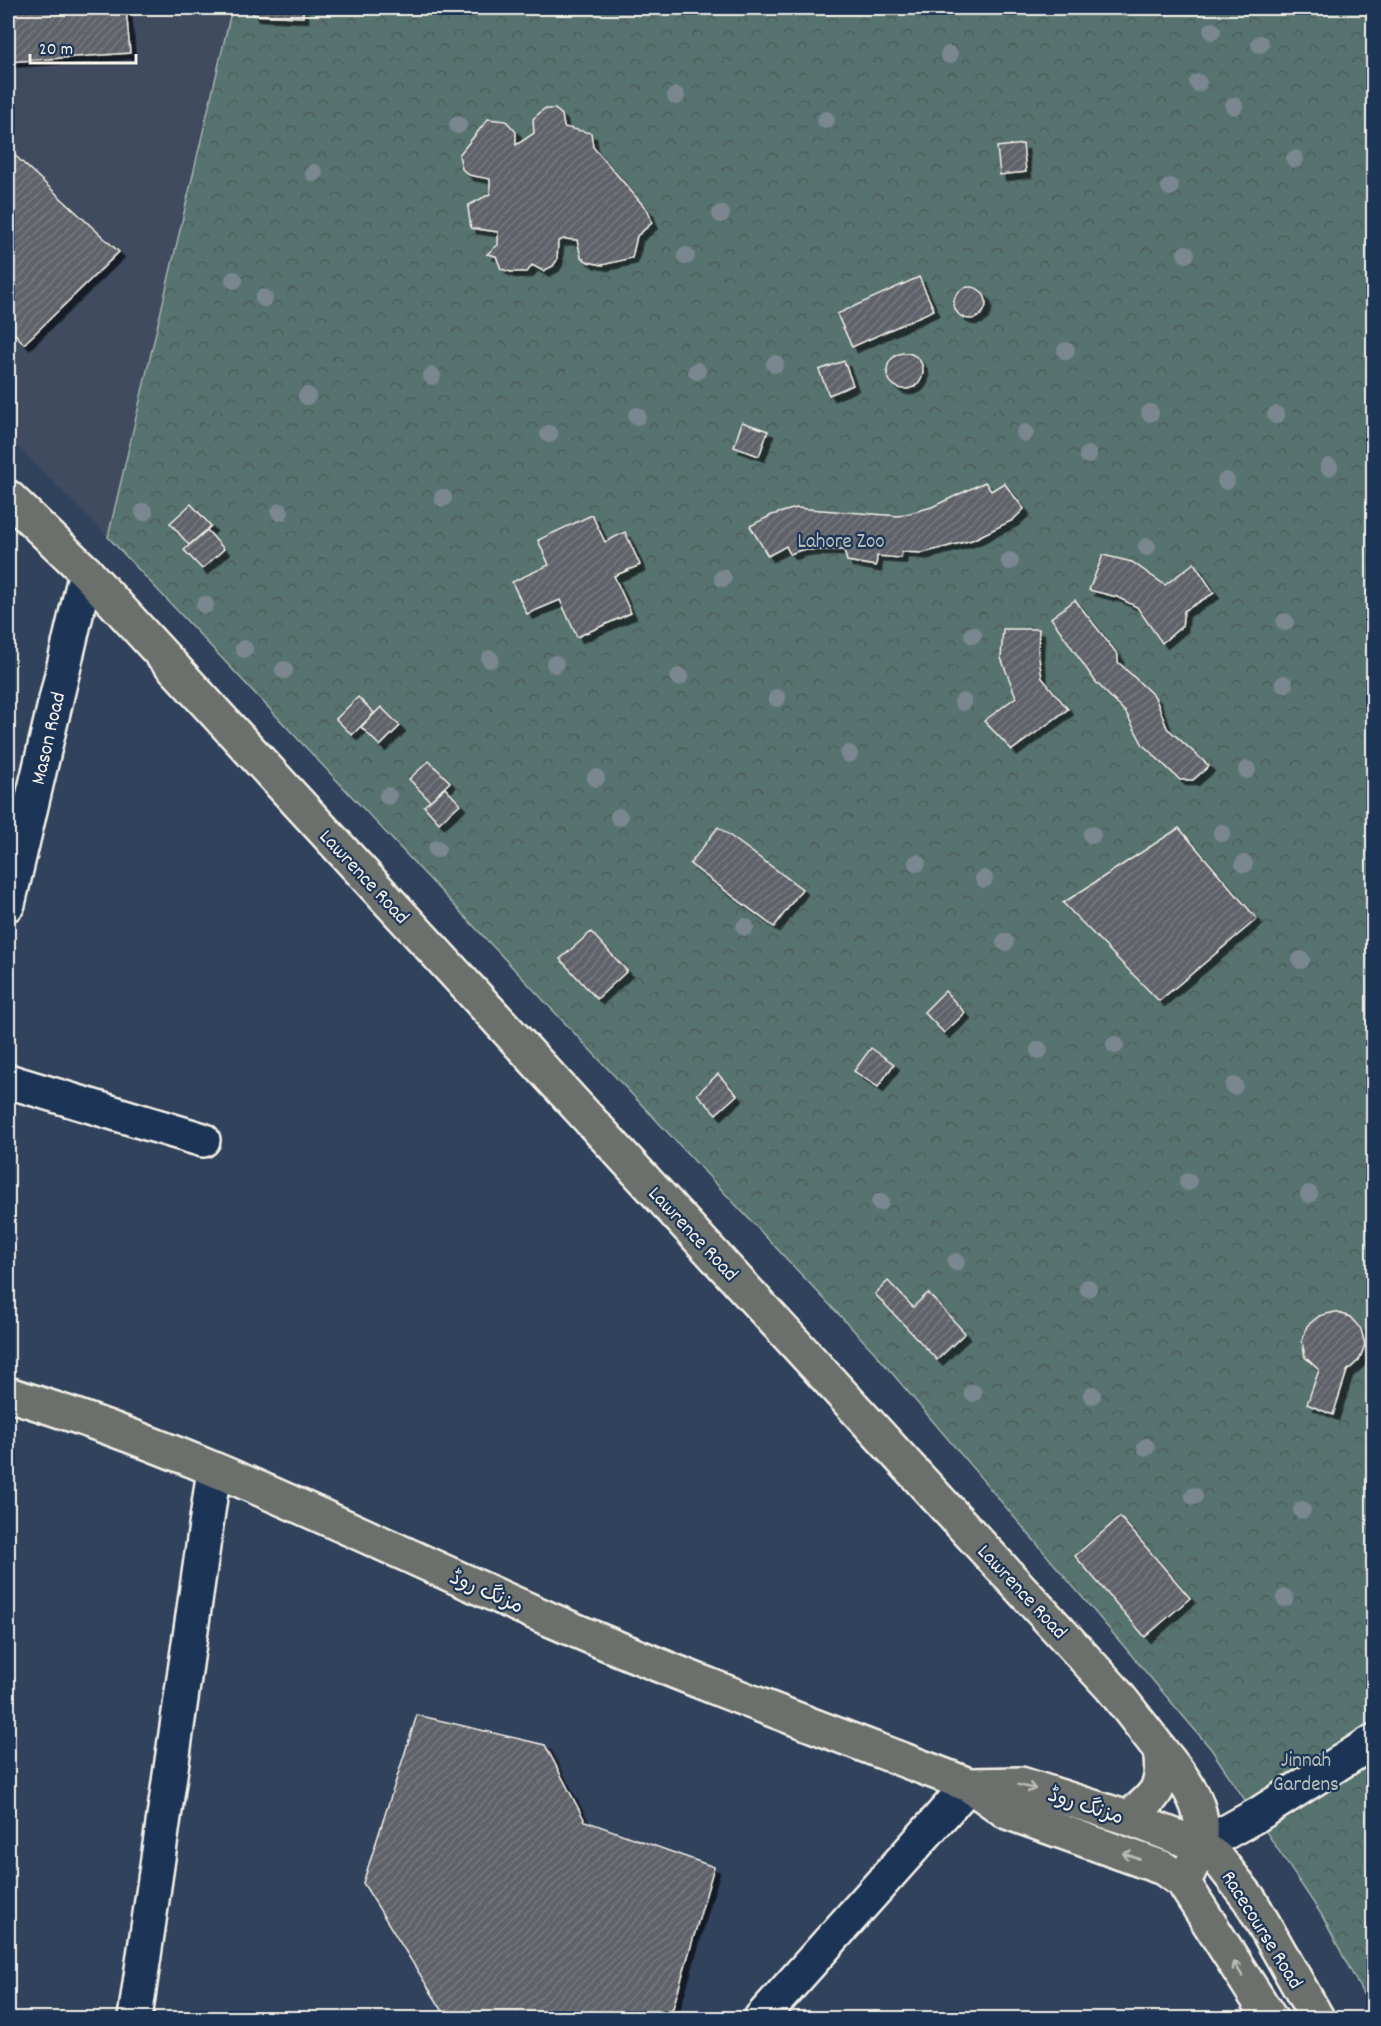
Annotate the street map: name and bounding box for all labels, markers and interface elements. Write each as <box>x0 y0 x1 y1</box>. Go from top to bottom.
scale bar <box>30 27 136 65</box>
text: 20 m <box>39 38 73 63</box>
park label: Lahore Zoo <box>797 528 885 558</box>
street label: Mason Road <box>25 689 75 788</box>
street label: Lawrence Road <box>311 824 415 932</box>
street label: Lawrence Road <box>640 1181 744 1289</box>
street label: Lawrence Road <box>969 1539 1073 1647</box>
street label: مزنگ روڈ <box>444 1564 528 1623</box>
park label: Jinnah Gardens <box>1273 1747 1339 1801</box>
one-way arrow <box>1017 1781 1036 1793</box>
street label: مزنگ روڈ <box>1043 1781 1127 1834</box>
one-way arrow <box>1122 1850 1141 1861</box>
street label: Racecourse Road <box>1212 1866 1309 1996</box>
one-way arrow <box>1232 1961 1244 1978</box>

